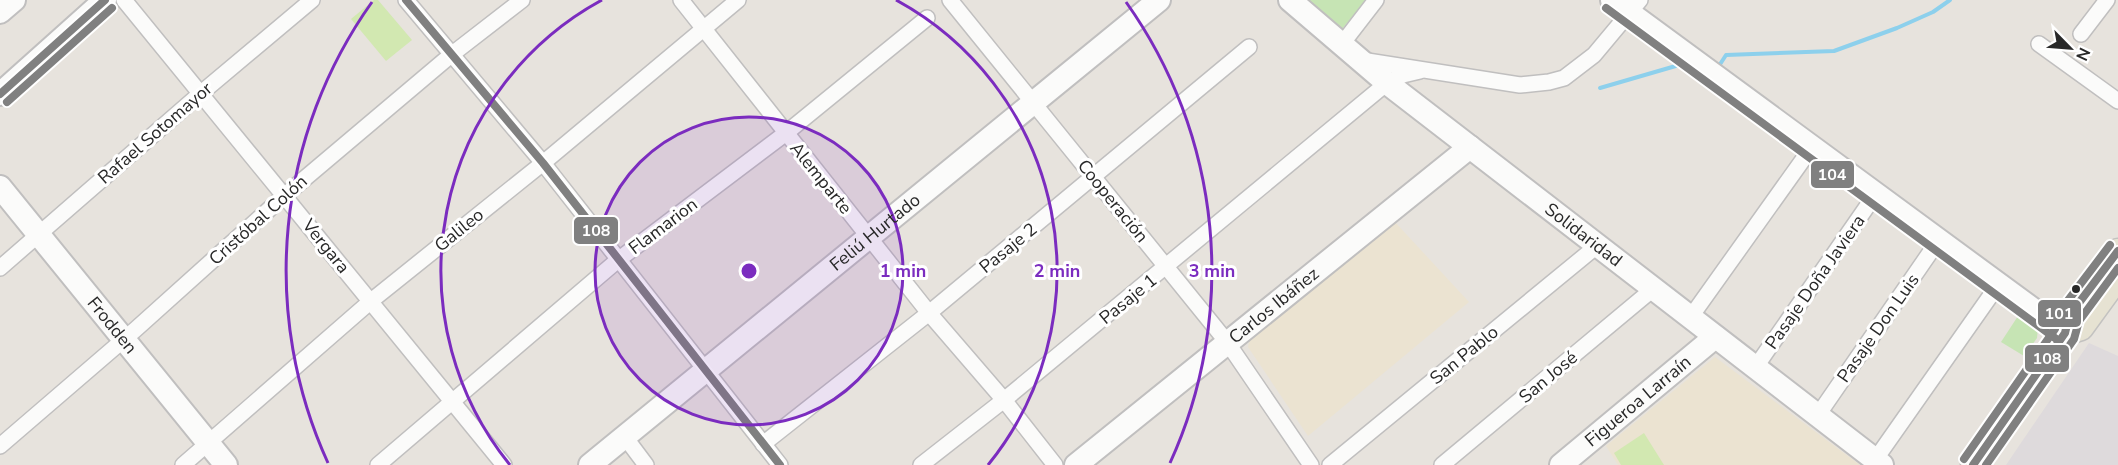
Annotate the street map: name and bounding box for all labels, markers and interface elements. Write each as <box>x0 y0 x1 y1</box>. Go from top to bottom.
north arrow <box>2040 18 2100 78</box>
text: N <box>2070 44 2095 64</box>
street label: Rafael Sotomayor <box>93 76 218 189</box>
street label: Alemparte <box>785 137 857 219</box>
street label: Cooperación <box>1072 155 1154 247</box>
line badge: 104 <box>1810 160 1855 189</box>
text: 104 <box>1818 164 1847 186</box>
street label: Cristóbal Colón <box>204 169 312 271</box>
street label: Feliú Hurtado <box>825 188 925 276</box>
street label: Flamarion <box>624 192 702 260</box>
street label: Solidaridad <box>1540 197 1627 272</box>
street label: Galileo <box>429 203 489 257</box>
street label: Pasaje Doña Javiera <box>1760 210 1870 354</box>
street label: Vergara <box>296 213 355 278</box>
line badge: 108 <box>573 216 619 245</box>
street label: Pasaje 2 <box>974 217 1042 279</box>
text: 108 <box>582 220 610 242</box>
text: 1 min <box>880 259 926 283</box>
text: 2 min <box>1034 259 1080 283</box>
text: 3 min <box>1189 259 1235 283</box>
centre of rings <box>739 261 759 281</box>
street label: Carlos Ibáñez <box>1224 262 1324 349</box>
street label: Pasaje 1 <box>1094 268 1162 330</box>
street label: Pasaje Don Luis <box>1831 269 1925 387</box>
unlabelled marker <box>2070 283 2082 295</box>
street label: Frodden <box>82 292 143 359</box>
line badge: 101 <box>2037 299 2082 328</box>
text: 101 <box>2045 303 2073 325</box>
street label: San Pablo <box>1425 320 1503 390</box>
line badge: 108 <box>2024 344 2070 373</box>
street label: San José <box>1514 345 1582 409</box>
text: 108 <box>2033 348 2061 370</box>
street label: Figueroa Larraín <box>1580 350 1696 452</box>

